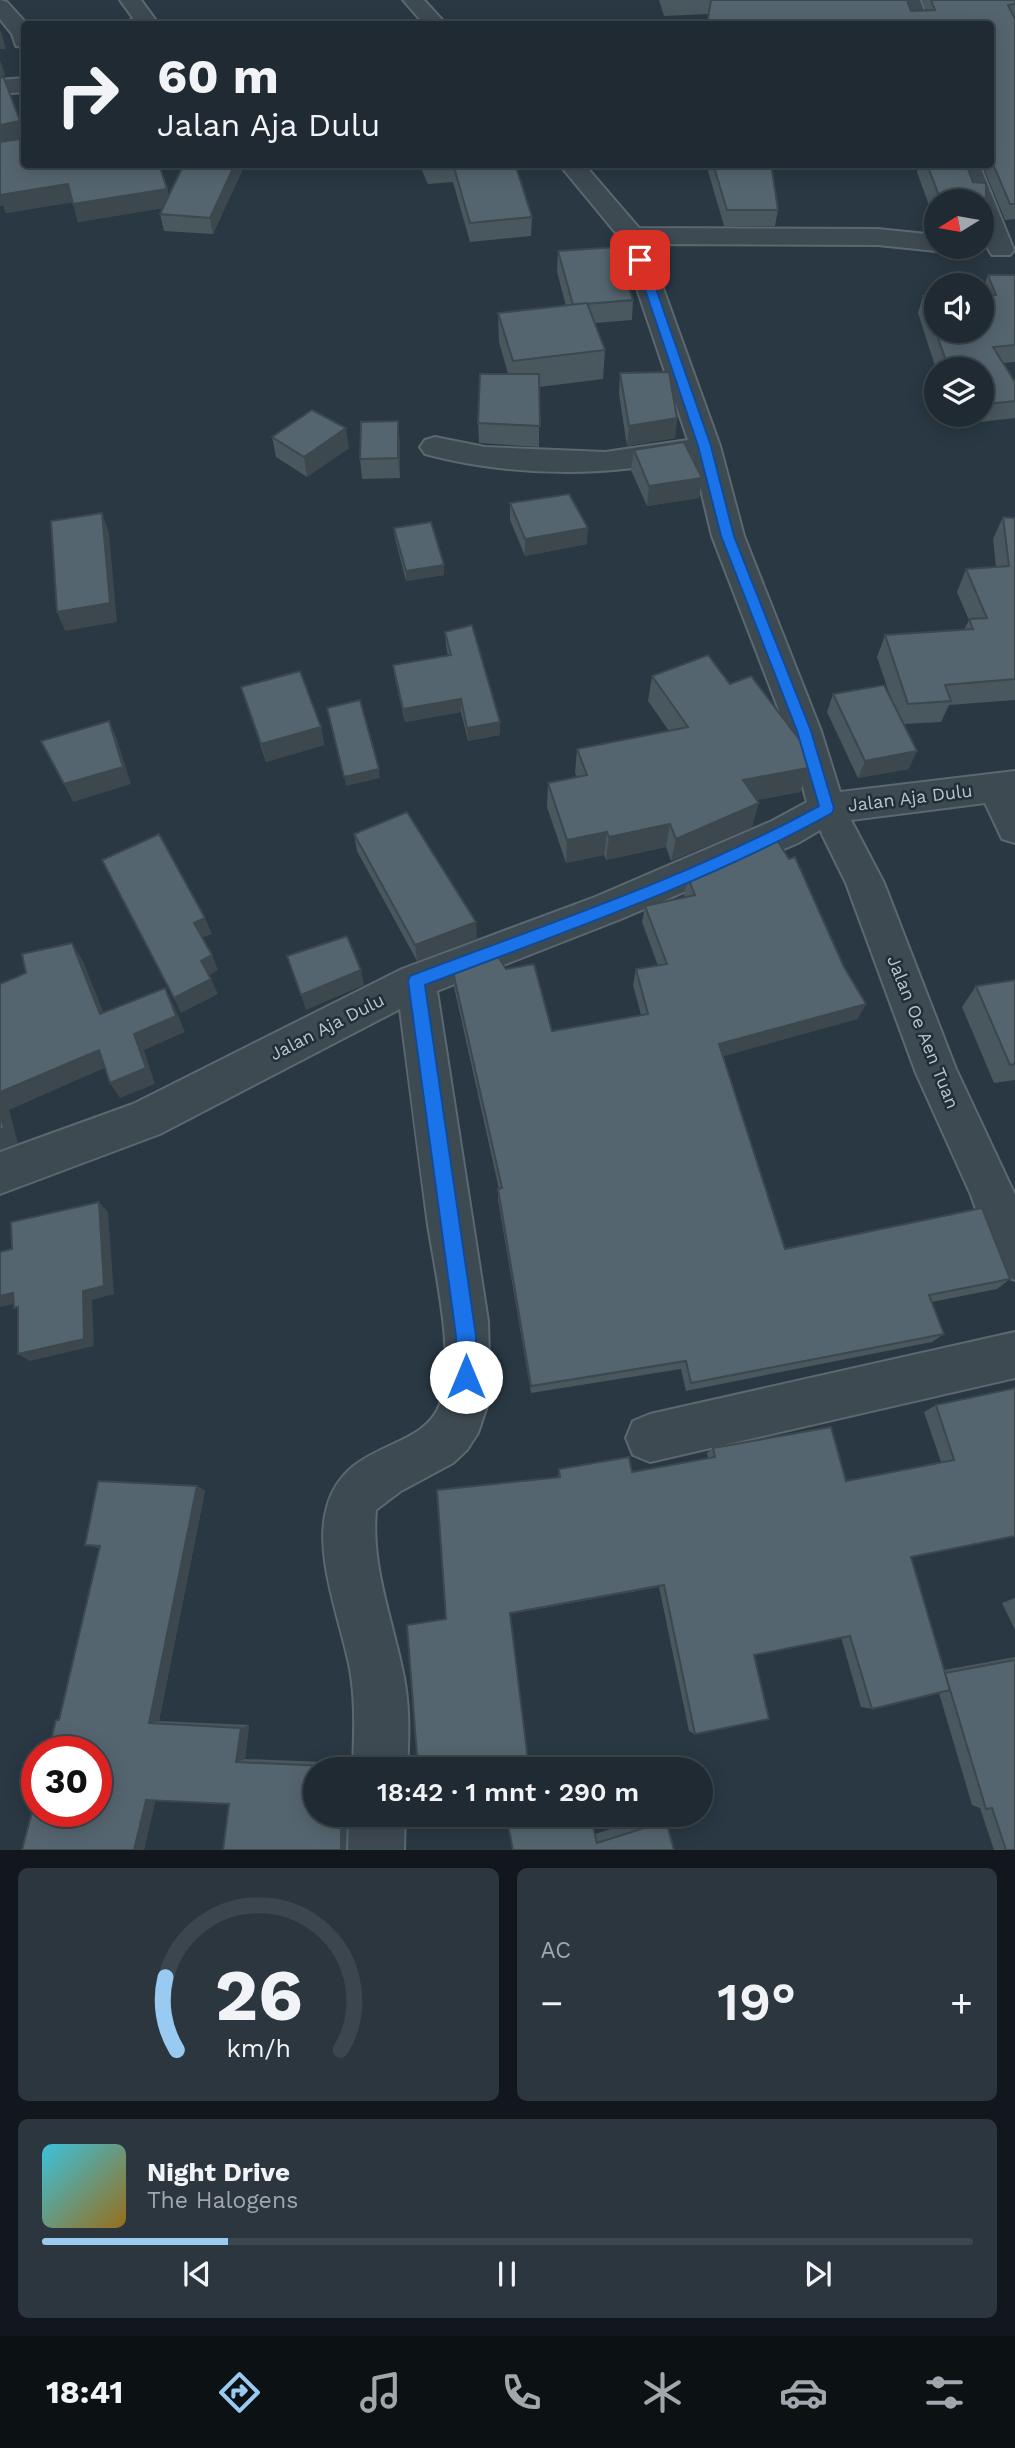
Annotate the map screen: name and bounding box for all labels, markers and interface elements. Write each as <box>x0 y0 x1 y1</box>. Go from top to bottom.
text: 60 m <box>157 47 279 105</box>
icon: right <box>42 49 133 140</box>
text: Jalan Aja Dulu <box>157 106 380 144</box>
north arrow <box>924 189 994 259</box>
map controls <box>924 189 994 427</box>
pin <box>610 230 670 290</box>
icon: arrive <box>621 241 659 279</box>
button: sound <box>924 273 994 343</box>
button: layers <box>924 357 994 427</box>
street label: Jalan Aja Dulu <box>846 779 974 816</box>
street label: Jalan Oe Aen Tuan <box>883 952 964 1111</box>
street label: Jalan Aja Dulu <box>266 989 387 1064</box>
position arrow <box>429 1340 503 1414</box>
speed limit sign: 30 <box>21 1736 112 1827</box>
text: 18:42 · 1 mnt · 290 m <box>377 1777 639 1807</box>
text: AC <box>541 1937 571 1964</box>
text: 26 <box>214 1953 302 2039</box>
text: 19° <box>717 1972 796 2033</box>
text: − <box>541 1981 563 2025</box>
text: + <box>950 1981 973 2025</box>
text: km/h <box>226 2034 290 2063</box>
text: Night Drive <box>147 2157 290 2187</box>
text: The Halogens <box>147 2187 298 2214</box>
icon: previous <box>178 2255 216 2293</box>
icon: pause <box>488 2255 526 2293</box>
icon: next <box>799 2255 837 2293</box>
icon: directions <box>215 2368 264 2417</box>
icon: music <box>356 2368 405 2417</box>
icon: phone <box>497 2368 546 2417</box>
icon: climate <box>638 2368 687 2417</box>
icon: car <box>779 2368 828 2417</box>
icon: filters <box>920 2368 969 2417</box>
text: 18:41 <box>46 2373 123 2411</box>

